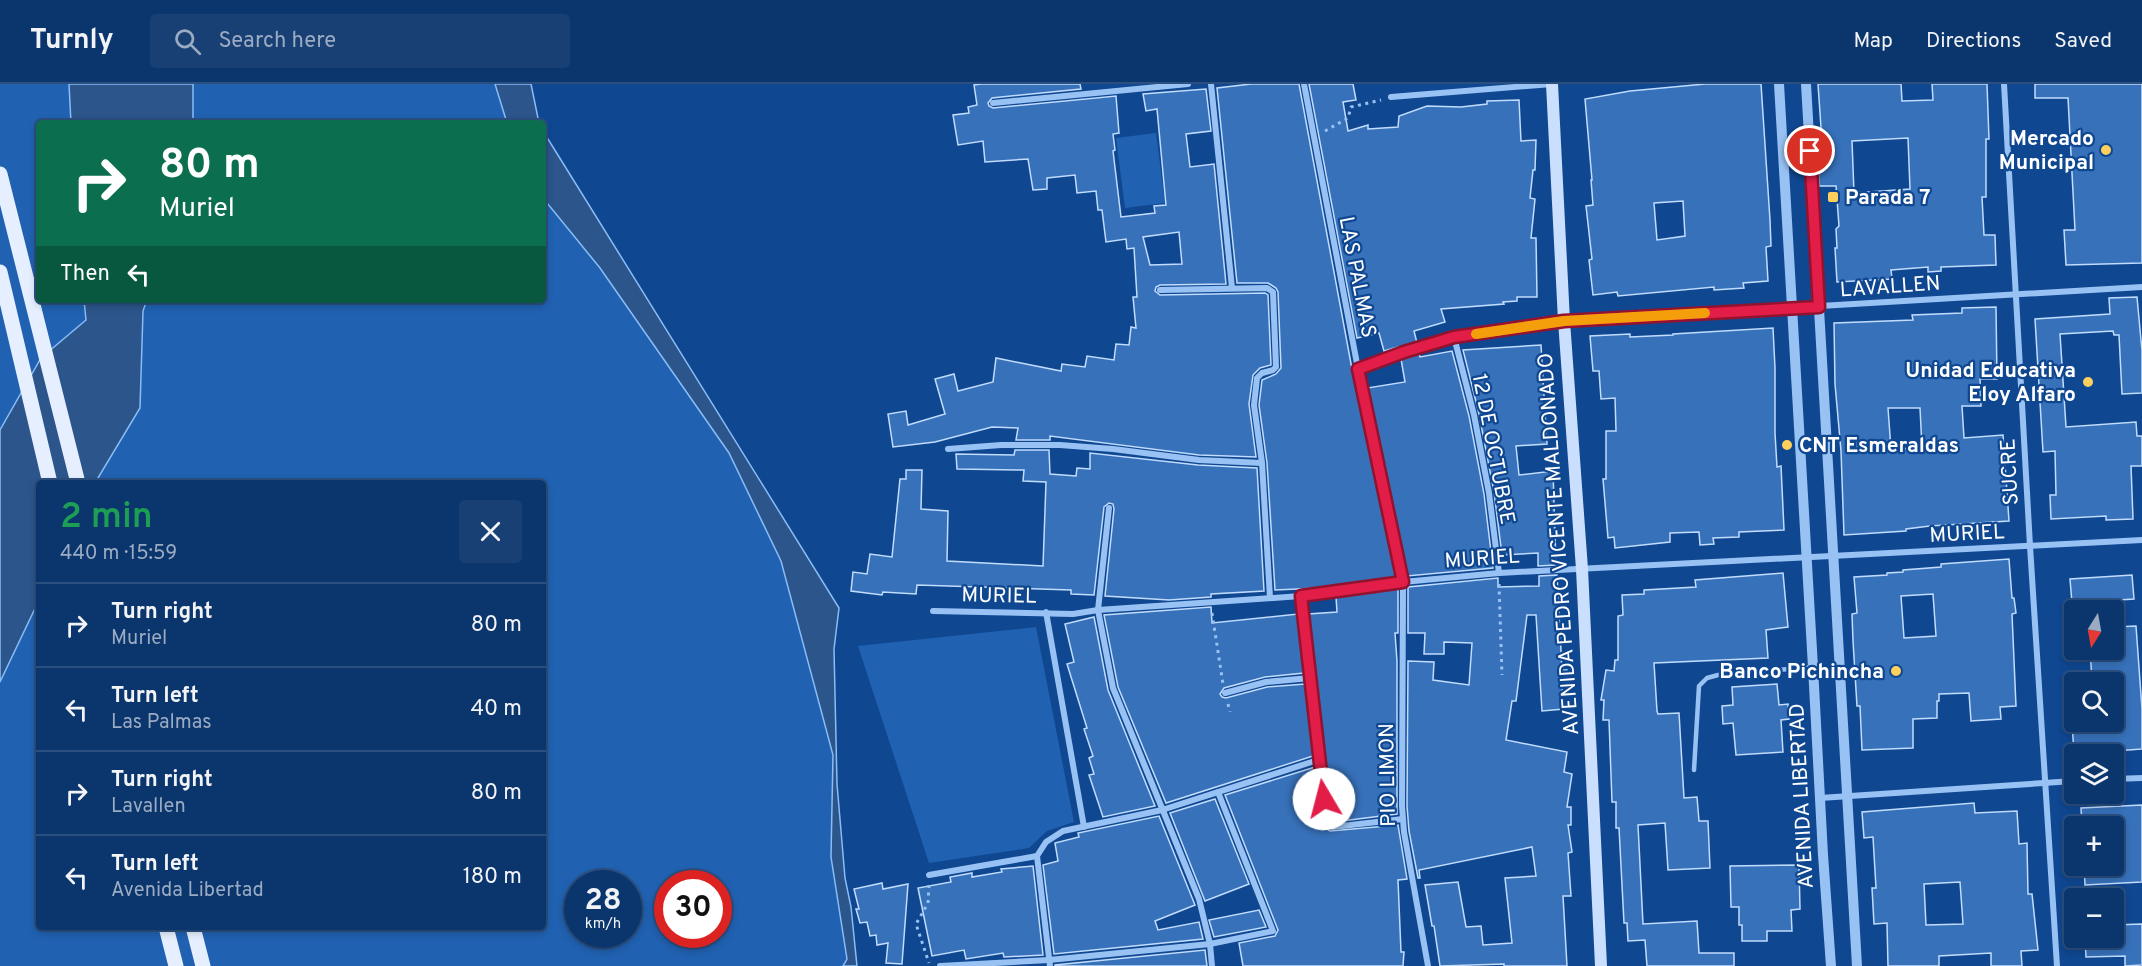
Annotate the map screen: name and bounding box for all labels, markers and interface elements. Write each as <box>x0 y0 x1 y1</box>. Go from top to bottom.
search box <box>150 14 570 68</box>
text: Turnly <box>30 23 114 59</box>
icon: search <box>171 25 204 58</box>
text: Search here <box>219 28 336 55</box>
text: Map <box>1853 28 1893 55</box>
text: Directions <box>1926 28 2021 55</box>
text: Saved <box>2054 28 2112 55</box>
pin <box>1784 125 1835 176</box>
place label: Mercado Municipal <box>1999 126 2094 177</box>
icon: arrive <box>1793 134 1826 167</box>
text: 80 m <box>159 140 260 193</box>
marker: Mercado Municipal <box>2099 143 2113 157</box>
icon: right <box>60 144 138 222</box>
place label: Parada 7 <box>1845 185 1930 212</box>
marker: Parada 7 <box>1826 190 1840 204</box>
text: Muriel <box>159 192 235 226</box>
street label: LAS PALMAS <box>1332 214 1382 340</box>
icon: left <box>122 258 155 291</box>
text: Then <box>60 261 110 288</box>
street label: LAVALLEN <box>1839 271 1941 304</box>
street label: AVENIDA PEDRO VICENTE MALDONADO <box>1533 352 1586 736</box>
place label: Unidad Educativa Eloy Alfaro <box>1905 358 2076 409</box>
street label: 12 DE OCTUBRE <box>1465 372 1520 527</box>
marker: Unidad Educativa Eloy Alfaro <box>2081 375 2095 389</box>
place label: CNT Esmeraldas <box>1799 433 1959 460</box>
marker: CNT Esmeraldas <box>1780 438 1794 452</box>
street label: SUCRE <box>1995 438 2026 506</box>
text: 2 min <box>60 495 153 541</box>
button: close <box>459 500 522 563</box>
street label: MURIEL <box>1929 519 2006 550</box>
text: 440 m · 15:59 <box>60 541 177 567</box>
street label: MURIEL <box>1444 543 1521 576</box>
street label: MURIEL <box>961 582 1037 611</box>
text: Turn right <box>111 599 213 626</box>
north arrow <box>2064 600 2124 660</box>
map controls <box>2064 600 2124 948</box>
icon: right <box>60 609 93 642</box>
text: 80 m <box>471 612 522 639</box>
text: Muriel <box>111 626 167 652</box>
place label: Banco Pichincha <box>1719 659 1884 686</box>
marker: Banco Pichincha <box>1889 664 1903 678</box>
button: search <box>2064 672 2124 732</box>
text: Turn left <box>111 683 199 710</box>
icon: left <box>60 693 93 726</box>
text: 40 m <box>470 696 522 723</box>
street label: AVENIDA LIBERTAD <box>1784 702 1821 889</box>
text: Las Palmas <box>111 710 212 736</box>
street label: PIO LIMON <box>1374 723 1403 827</box>
button: layers <box>2064 744 2124 804</box>
text: Turn right <box>111 767 213 794</box>
position arrow <box>1292 767 1356 831</box>
icon: right <box>60 777 93 810</box>
text: 80 m <box>471 780 522 807</box>
text: Lavallen <box>111 794 186 820</box>
button: + <box>2064 816 2124 876</box>
text: Turn left <box>111 851 199 878</box>
icon: left <box>60 861 93 894</box>
text: 180 m <box>463 864 522 891</box>
speed limit sign: 30 <box>654 870 732 948</box>
text: Avenida Libertad <box>111 878 264 904</box>
text: 28 <box>584 883 622 920</box>
button: − <box>2064 888 2124 948</box>
text: km/h <box>585 915 621 934</box>

